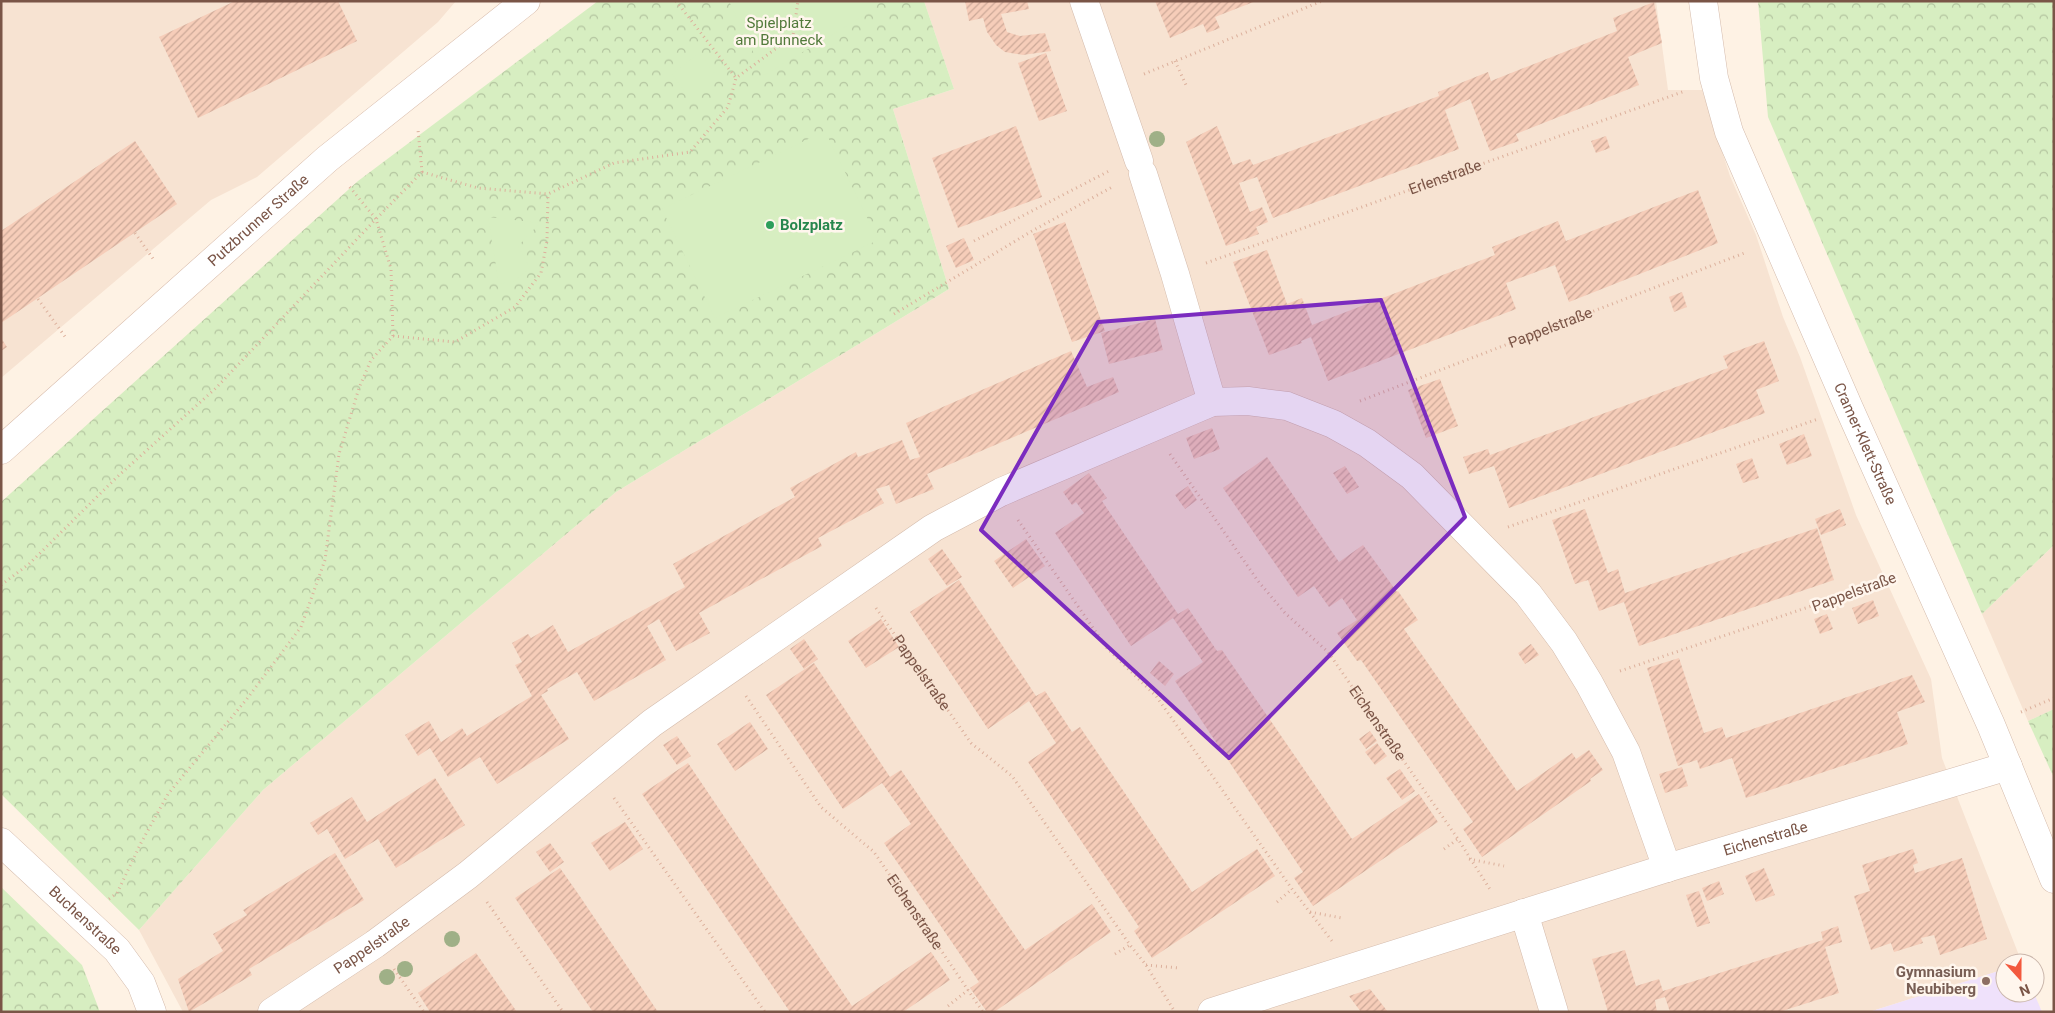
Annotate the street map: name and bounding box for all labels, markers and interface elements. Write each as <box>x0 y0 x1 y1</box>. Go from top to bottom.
park label: Spielplatz am Brunneck <box>735 14 823 49</box>
street label: Erlenstraße <box>1406 156 1484 198</box>
street label: Putzbrunner Straße <box>204 171 313 270</box>
place label: Bolzplatz <box>780 216 843 234</box>
marker: Bolzplatz <box>764 219 776 231</box>
street label: Pappelstraße <box>1506 303 1595 352</box>
street label: Cramer-Klett-Straße <box>1830 380 1900 508</box>
street label: Pappelstraße <box>1809 568 1899 616</box>
street label: Pappelstraße <box>889 631 954 714</box>
street label: Eichenstraße <box>1345 682 1410 764</box>
street label: Eichenstraße <box>1721 817 1810 860</box>
street label: Eichenstraße <box>883 871 947 953</box>
street label: Buchenstraße <box>45 882 125 959</box>
street label: Pappelstraße <box>330 912 413 978</box>
north arrow <box>1995 953 2045 1003</box>
place label: Gymnasium Neubiberg <box>1896 963 1976 998</box>
marker: Gymnasium Neubiberg <box>1980 975 1992 987</box>
text: N <box>2017 981 2032 999</box>

